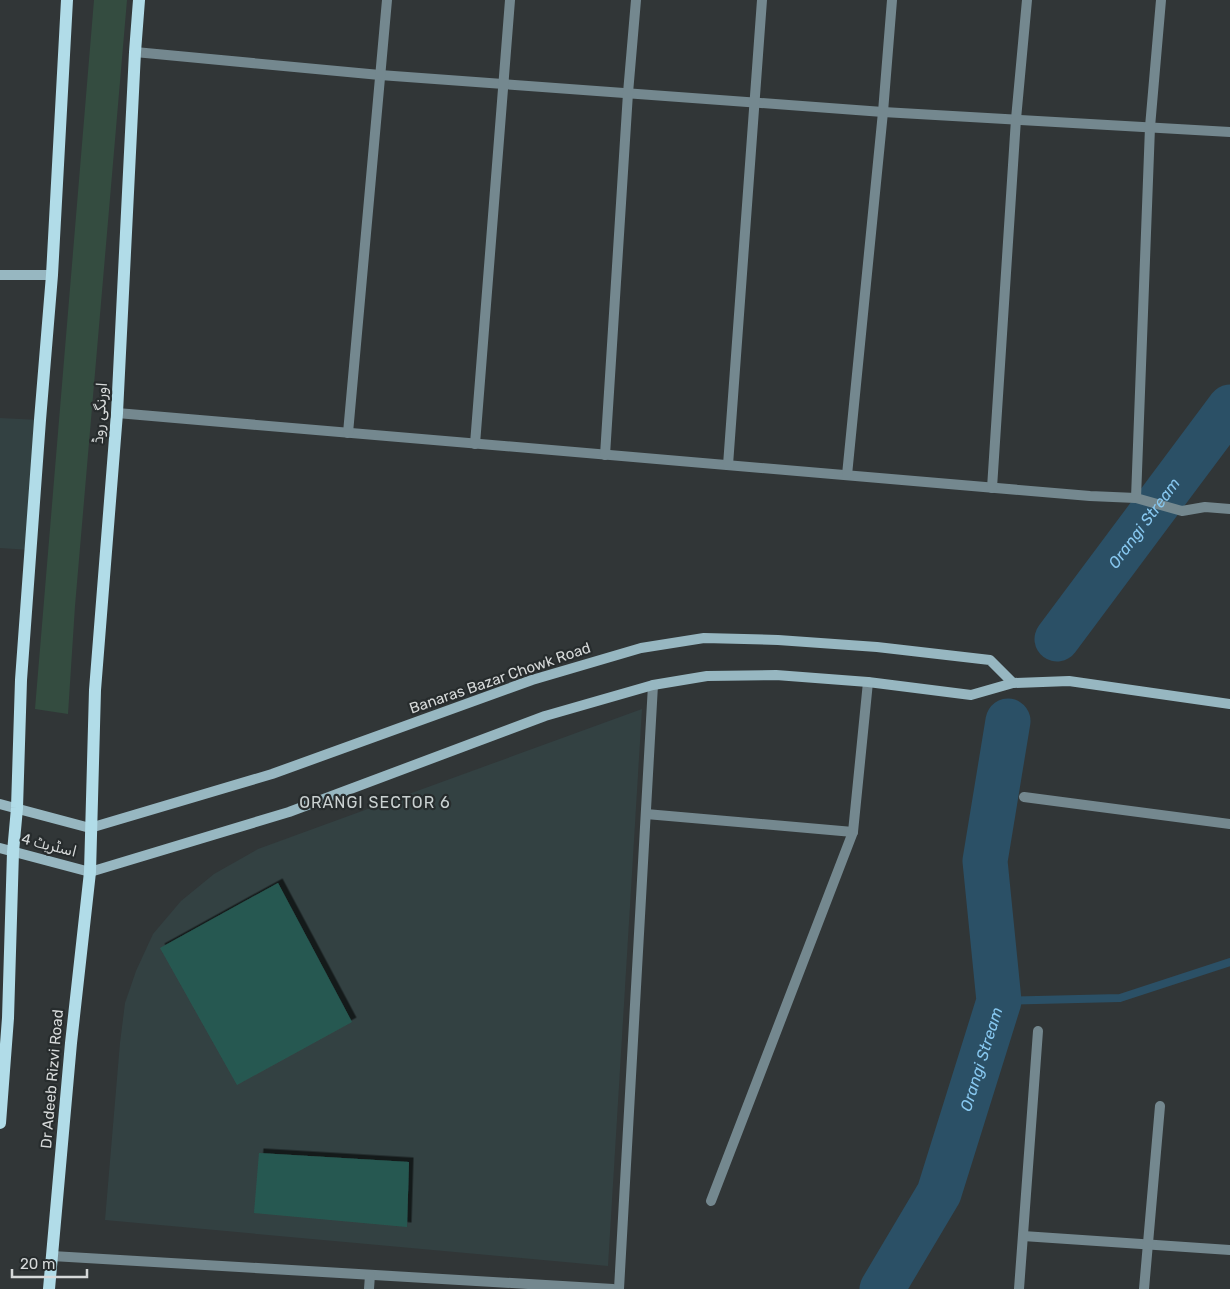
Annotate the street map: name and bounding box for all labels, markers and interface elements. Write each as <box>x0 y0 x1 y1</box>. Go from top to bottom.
street label: اورنگی روڈ <box>89 382 112 444</box>
water label: Orangi Stream <box>1104 474 1184 572</box>
street label: Banaras Bazar Chowk Road <box>407 638 593 718</box>
district label: ORANGI SECTOR 6 <box>299 793 451 812</box>
street label: اسٹریٹ 4 <box>19 829 79 861</box>
water label: Orangi Stream <box>956 1005 1006 1113</box>
street label: Dr Adeeb Rizvi Road <box>37 1009 67 1149</box>
scale bar <box>12 1246 88 1278</box>
text: 20 m <box>20 1255 55 1273</box>

